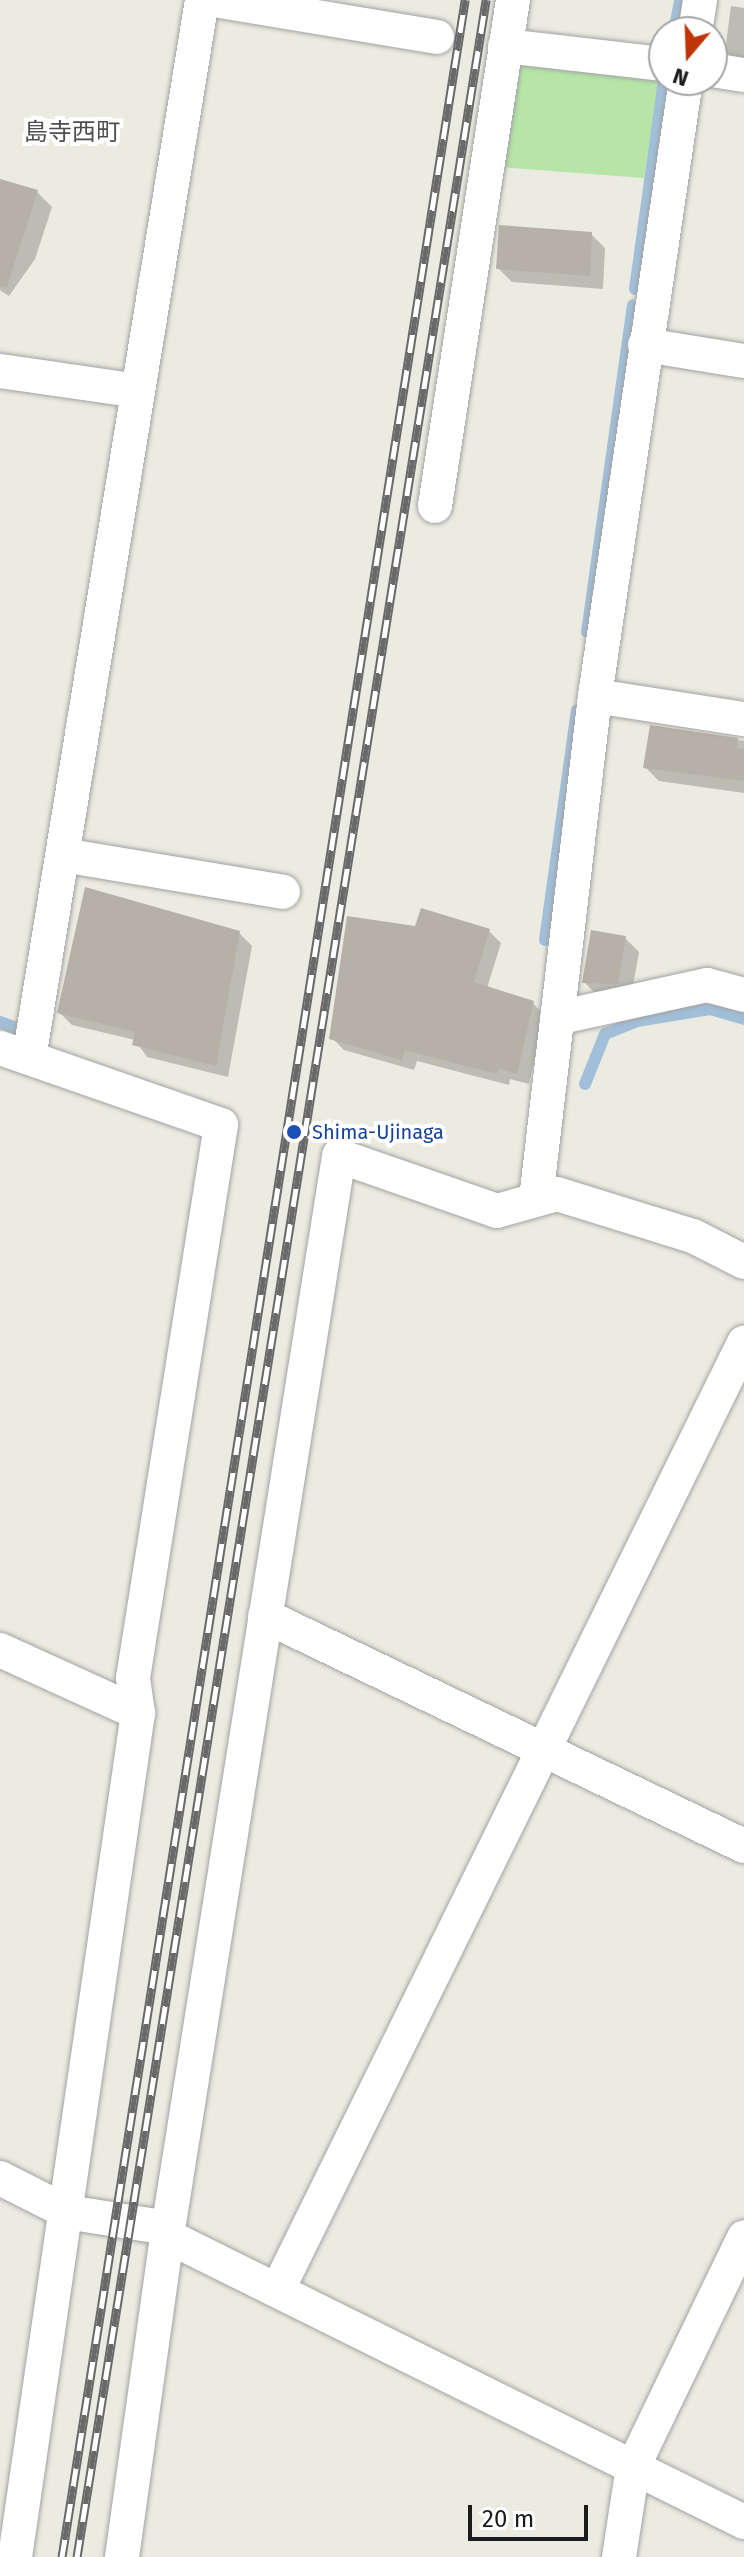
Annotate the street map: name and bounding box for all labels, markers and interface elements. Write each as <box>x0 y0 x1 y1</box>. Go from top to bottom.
north arrow <box>648 16 728 96</box>
text: N <box>669 62 692 92</box>
district label: 島寺西町 <box>24 119 120 147</box>
place label: Shima-Ujinaga <box>312 1120 444 1144</box>
marker: Shima-Ujinaga <box>283 1121 305 1143</box>
scale bar <box>472 2489 592 2539</box>
text: 20 m <box>482 2505 534 2533</box>

